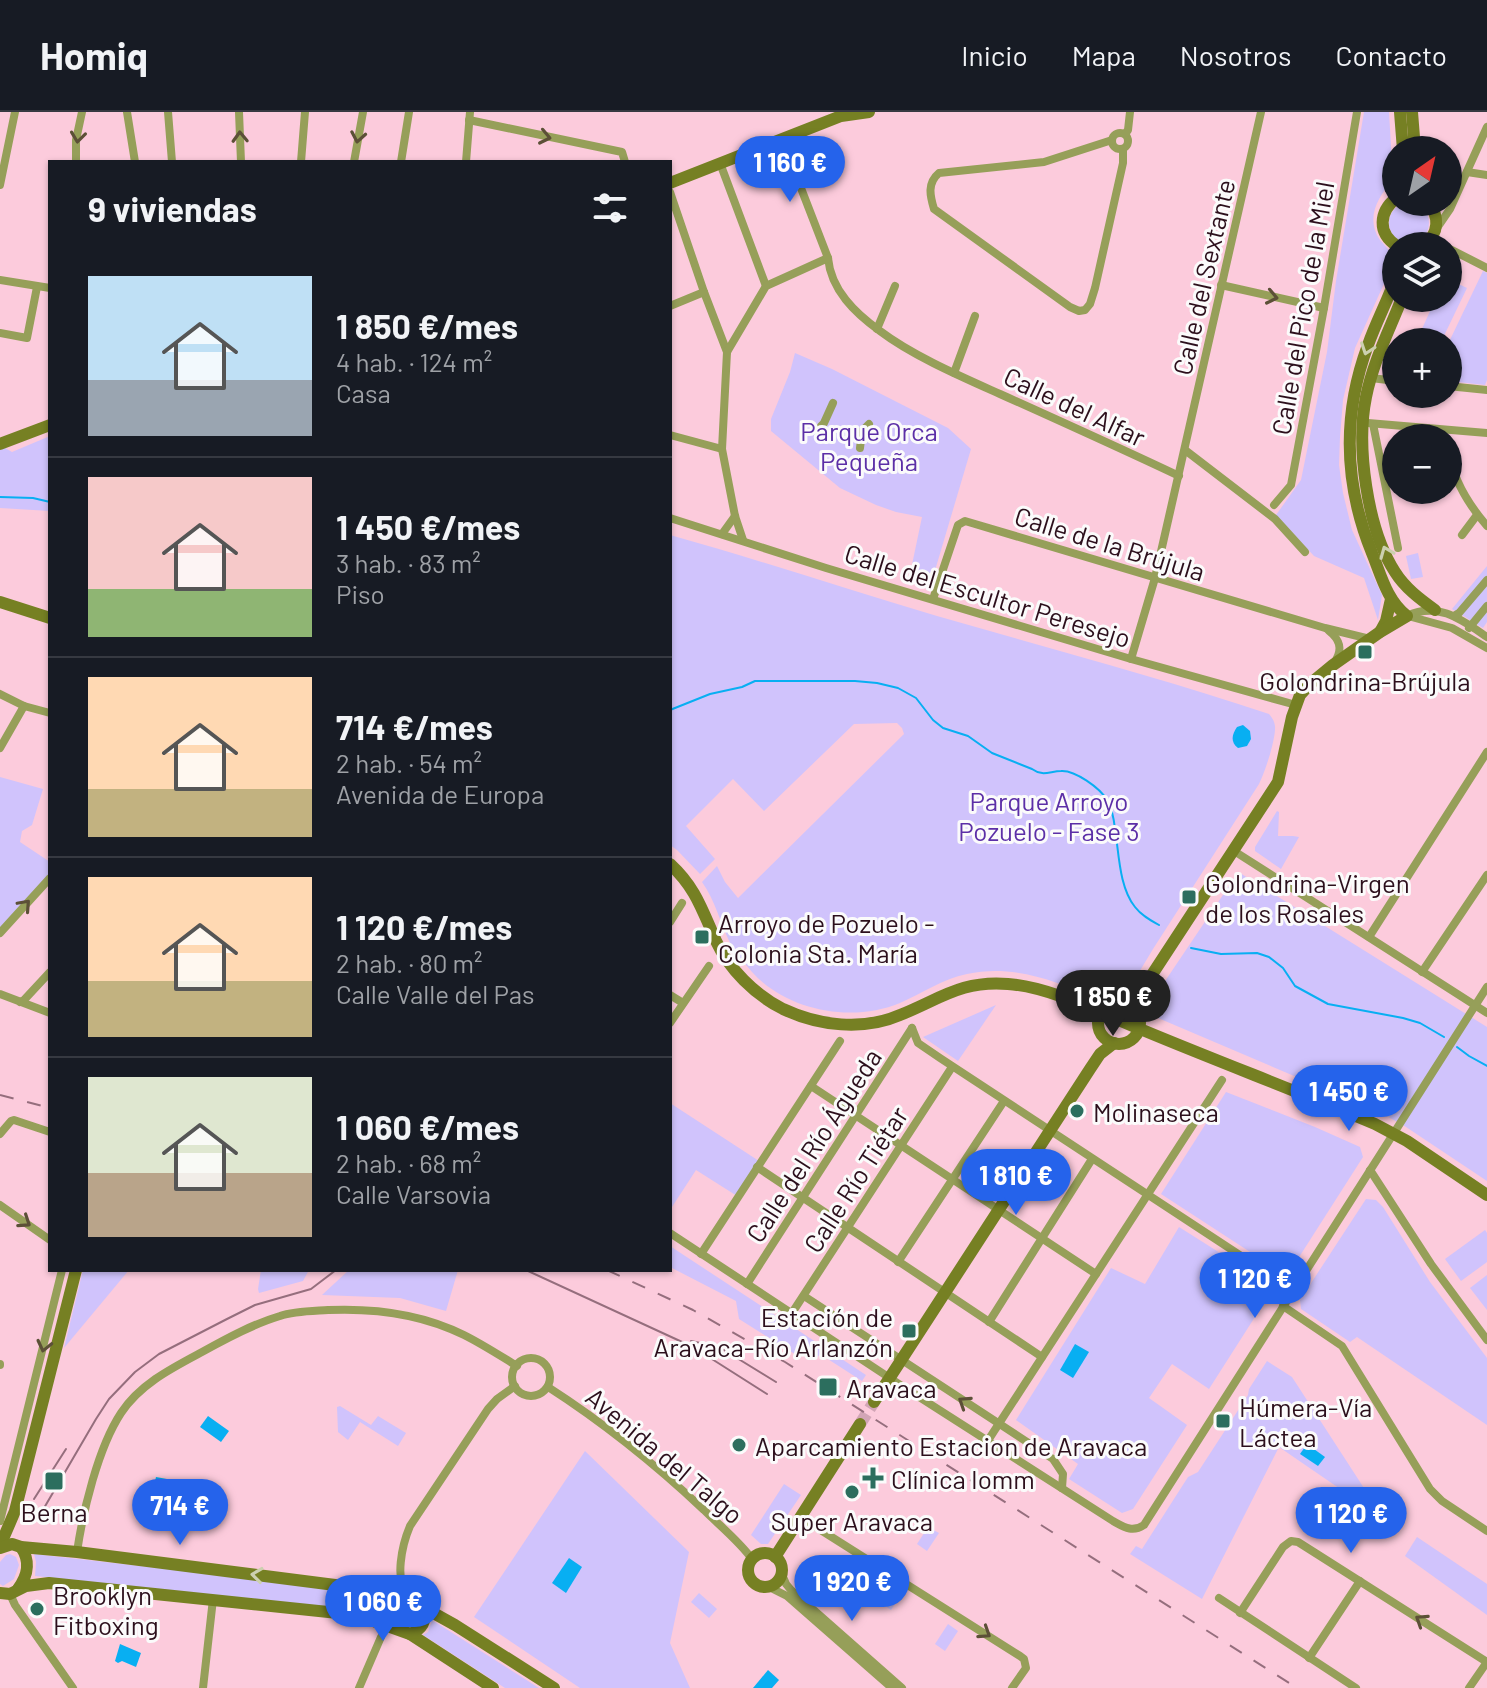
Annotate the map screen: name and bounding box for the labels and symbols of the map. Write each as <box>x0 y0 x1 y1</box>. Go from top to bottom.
one-way arrow <box>538 128 552 145</box>
one-way arrow <box>70 130 87 144</box>
one-way arrow <box>232 130 249 143</box>
one-way arrow <box>351 130 368 144</box>
pin: 1 160 € <box>716 136 864 204</box>
north arrow <box>1382 136 1462 216</box>
street label: Calle del Sextante <box>1165 176 1241 378</box>
street label: Calle del Pico de la Miel <box>1264 179 1340 437</box>
one-way arrow <box>1265 288 1279 305</box>
one-way arrow <box>1360 341 1376 355</box>
street label: Calle del Alfar <box>999 360 1151 452</box>
park label: Parque Orca Pequeña <box>800 415 938 476</box>
street label: Calle de la Brújula <box>1011 499 1209 587</box>
street label: Calle del Escultor Peresejo <box>841 537 1135 653</box>
one-way arrow <box>1379 545 1395 560</box>
marker: Golondrina-Brújula <box>1356 643 1374 661</box>
place label: Golondrina-Brújula <box>1259 665 1471 696</box>
park label: Parque Arroyo Pozuelo - Fase 3 <box>958 785 1140 846</box>
place label: Golondrina-Virgen de los Rosales <box>1205 867 1410 928</box>
marker: Golondrina-Virgen de los Rosales <box>1180 888 1198 906</box>
one-way arrow <box>15 900 30 915</box>
place label: Arroyo de Pozuelo - Colonia Sta. María <box>718 907 934 968</box>
marker: Arroyo de Pozuelo - Colonia Sta. María <box>693 928 711 946</box>
pin: 1 850 € <box>1039 970 1187 1038</box>
street label: Calle del Río Águeda <box>739 1042 887 1248</box>
pin: 1 450 € <box>1275 1065 1423 1133</box>
place label: Molinaseca <box>1093 1096 1219 1127</box>
street label: Calle Río Tiétar <box>796 1100 914 1258</box>
marker: Molinaseca <box>1068 1102 1086 1120</box>
pin: 1 810 € <box>942 1149 1090 1217</box>
one-way arrow <box>17 1212 31 1227</box>
pin: 1 120 € <box>1181 1252 1329 1320</box>
place label: Estación de Aravaca-Río Arlanzón <box>653 1301 893 1362</box>
marker: Estación de Aravaca-Río Arlanzón <box>900 1322 918 1340</box>
one-way arrow <box>36 1338 53 1352</box>
place label: Aravaca <box>846 1372 936 1403</box>
marker: Aravaca <box>817 1376 839 1398</box>
street label: Avenida del Talgo <box>580 1380 750 1530</box>
place label: Húmera-Vía Láctea <box>1239 1391 1372 1452</box>
one-way arrow <box>959 1396 973 1411</box>
marker: Húmera-Vía Láctea <box>1214 1412 1232 1430</box>
place label: Aparcamiento Estacion de Aravaca <box>755 1430 1147 1461</box>
marker: Aparcamiento Estacion de Aravaca <box>730 1436 748 1454</box>
place label: Clínica Iomm <box>891 1463 1035 1494</box>
marker: Clínica Iomm <box>862 1467 884 1489</box>
marker: Berna <box>43 1470 65 1492</box>
pin: 714 € <box>124 1479 236 1547</box>
marker: Super Aravaca <box>843 1483 861 1501</box>
pin: 1 120 € <box>1277 1487 1425 1555</box>
place label: Berna <box>21 1496 87 1527</box>
place label: Super Aravaca <box>771 1505 933 1536</box>
pin: 1 920 € <box>778 1555 926 1623</box>
one-way arrow <box>250 1566 263 1583</box>
pin: 1 060 € <box>309 1575 457 1643</box>
place label: Brooklyn Fitboxing <box>53 1579 159 1640</box>
marker: Brooklyn Fitboxing <box>28 1600 46 1618</box>
one-way arrow <box>1416 1614 1430 1629</box>
one-way arrow <box>976 1624 990 1639</box>

